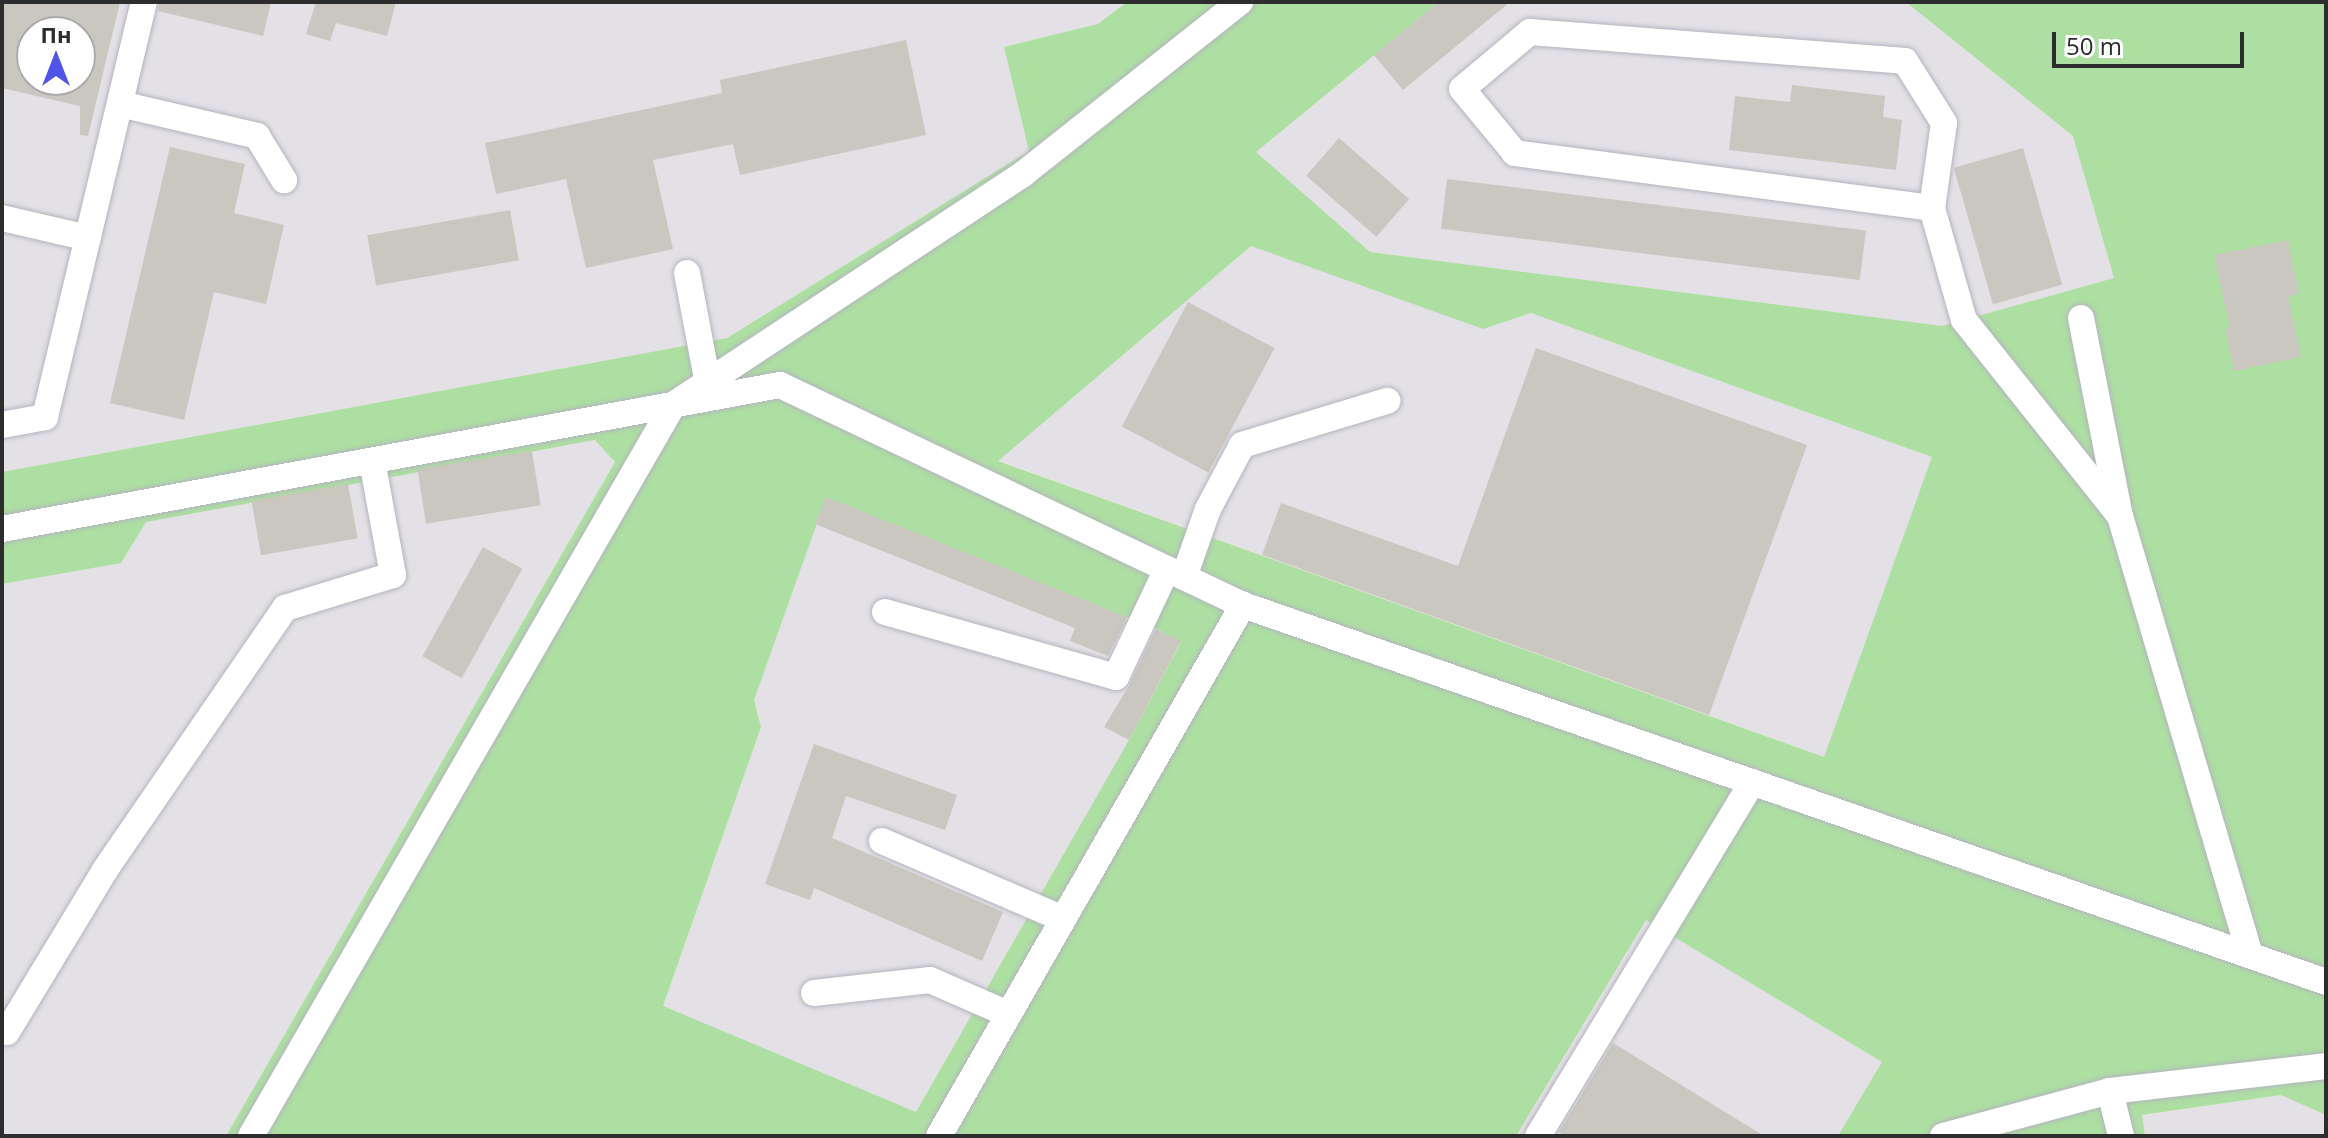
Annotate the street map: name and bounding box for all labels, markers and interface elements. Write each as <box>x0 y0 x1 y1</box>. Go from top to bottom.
north arrow <box>16 16 96 96</box>
scale bar <box>2056 16 2248 66</box>
text: Пн <box>41 19 71 49</box>
text: 50 m <box>2066 29 2122 62</box>

